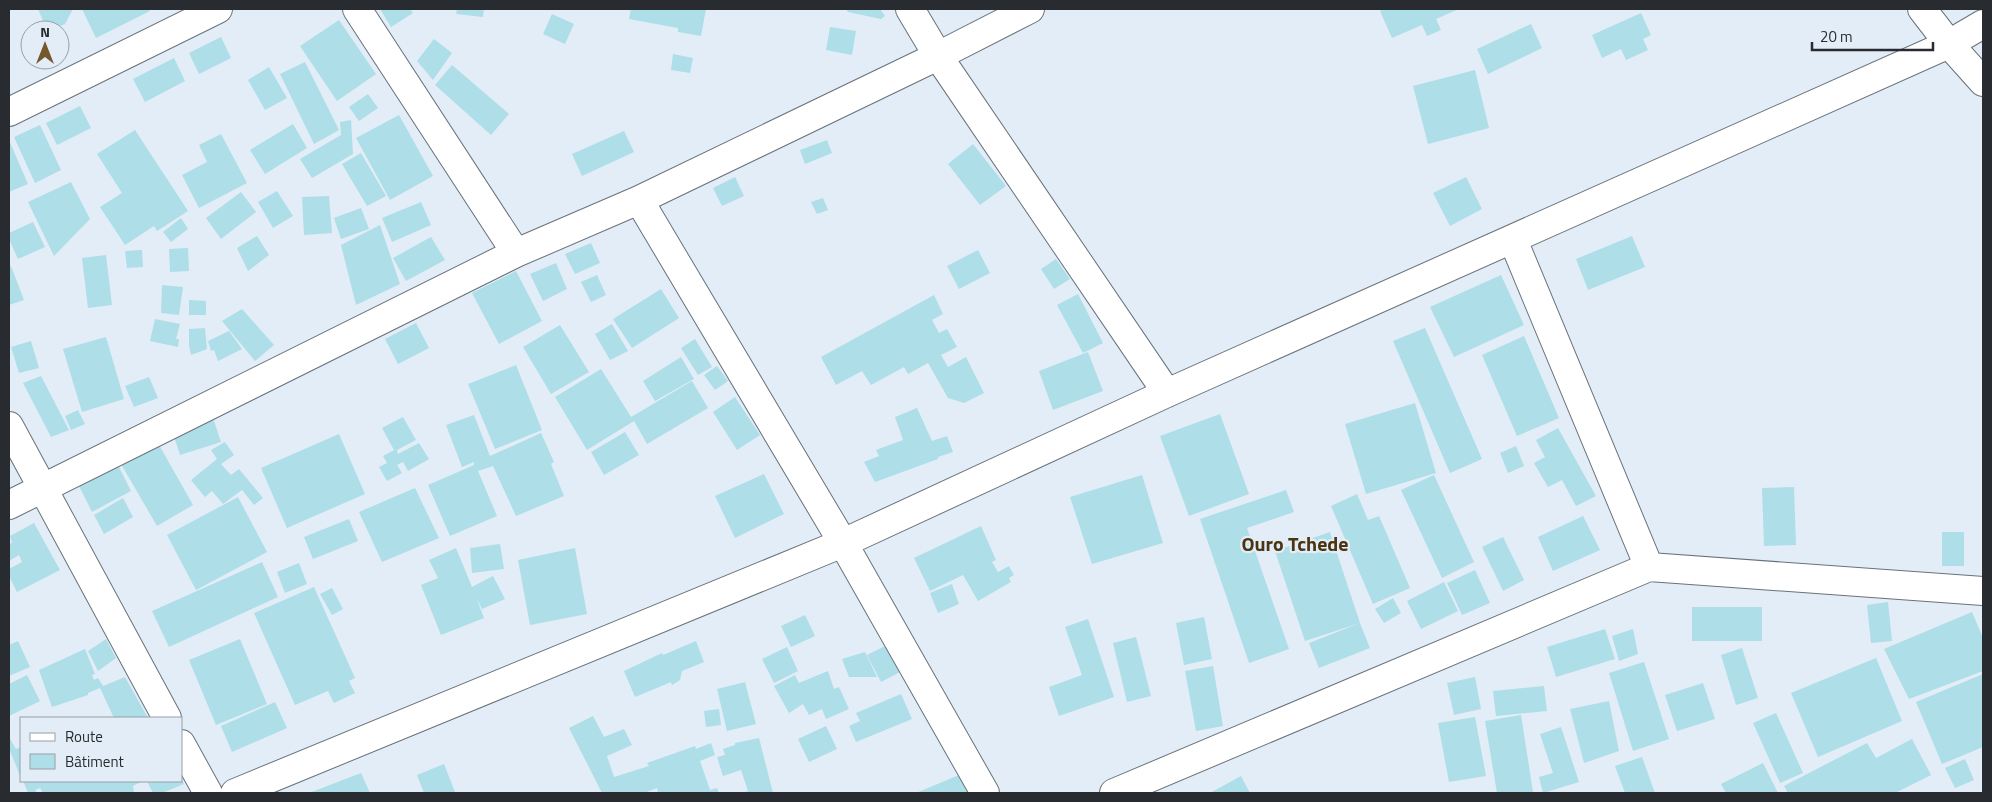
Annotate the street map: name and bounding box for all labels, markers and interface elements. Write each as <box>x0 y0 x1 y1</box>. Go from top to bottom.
north arrow <box>20 20 70 70</box>
scale bar <box>1812 20 1933 52</box>
text: N <box>40 21 50 42</box>
text: 20 m <box>1820 25 1853 48</box>
district label: Ouro Tchede <box>1241 528 1349 559</box>
legend <box>20 717 182 782</box>
text: Route <box>65 725 103 748</box>
text: Bâtiment <box>65 750 124 773</box>

